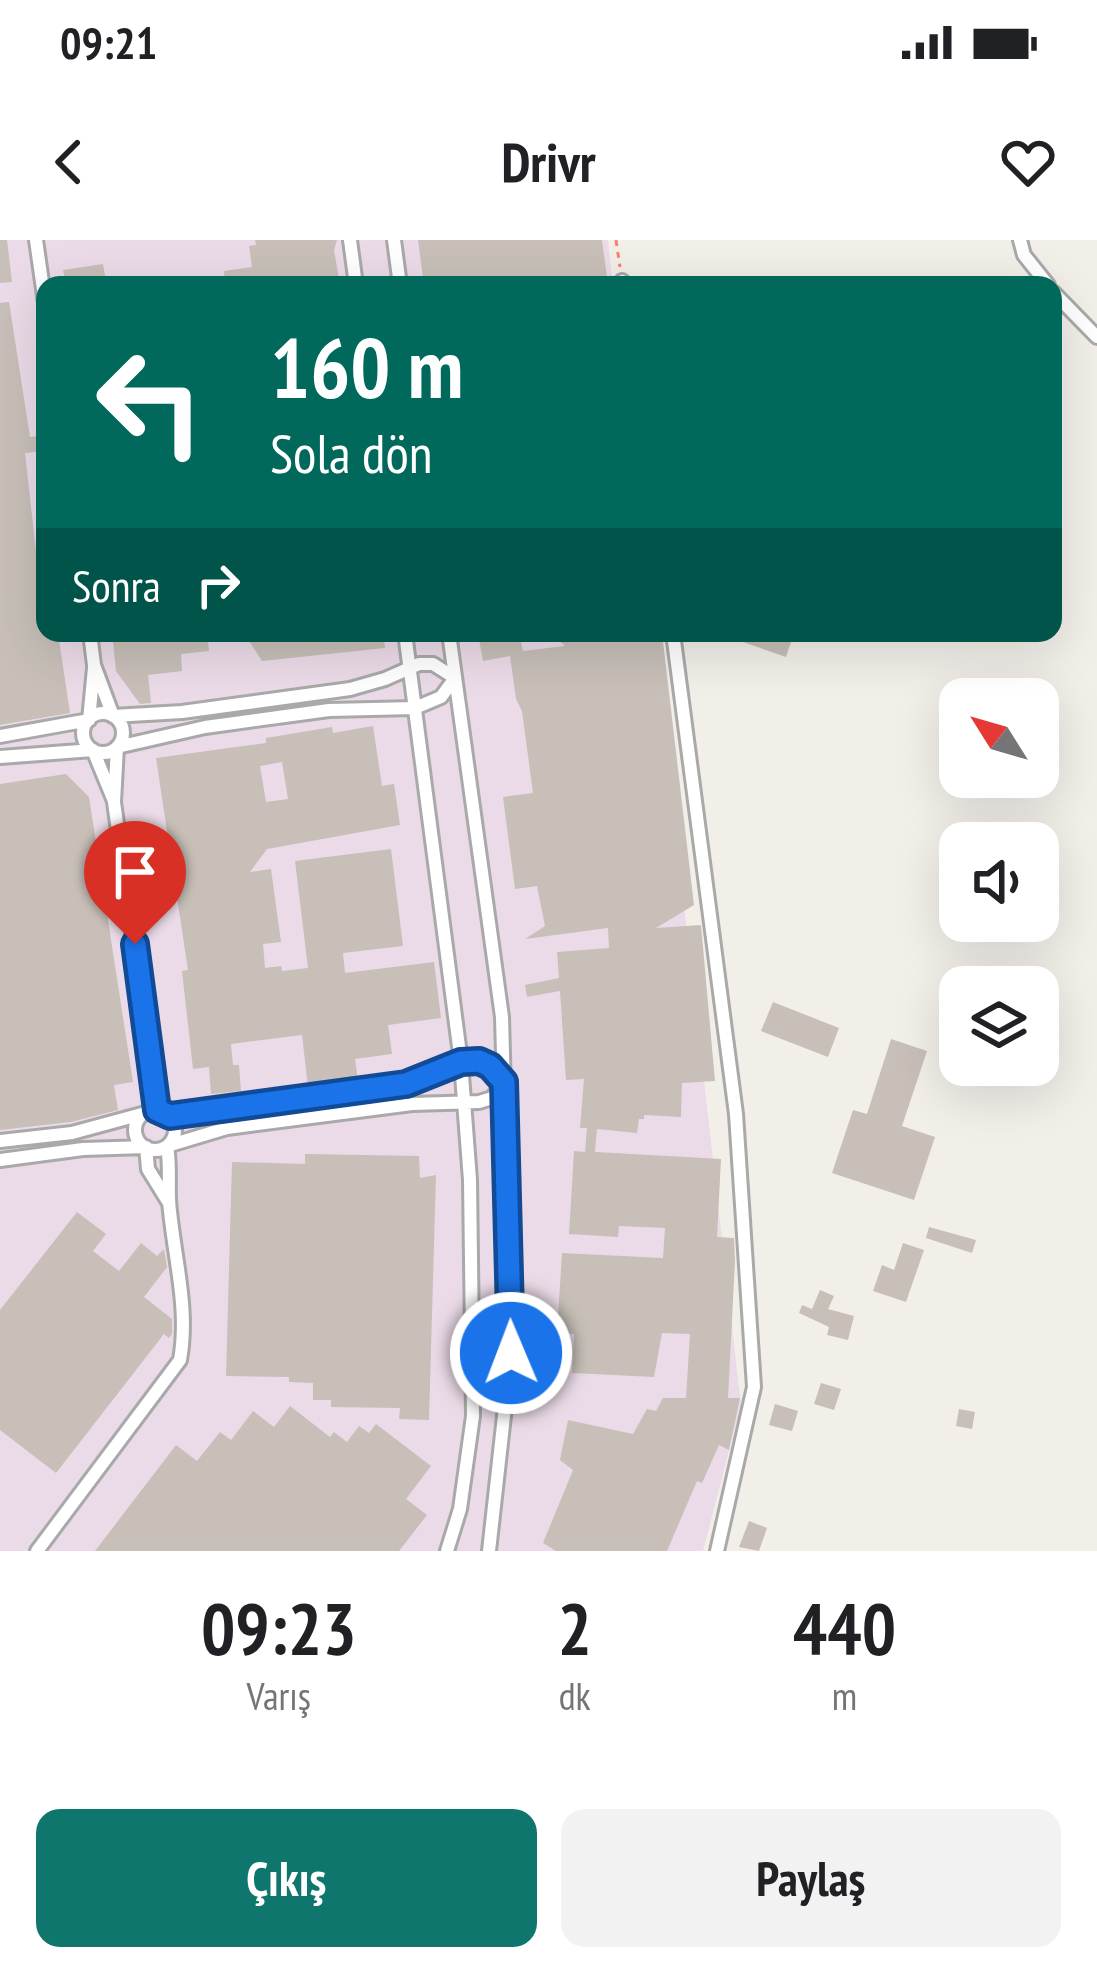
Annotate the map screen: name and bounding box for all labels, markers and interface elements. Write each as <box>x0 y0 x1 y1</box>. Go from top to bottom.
text: 09:21 <box>60 13 157 71</box>
text: Drivr <box>501 127 596 197</box>
icon: back <box>36 129 102 195</box>
icon: heart <box>995 129 1061 195</box>
text: 160 m <box>270 312 463 421</box>
icon: left <box>72 324 228 480</box>
text: Sola dön <box>270 418 433 488</box>
icon: right <box>185 552 251 618</box>
text: Sonra <box>72 556 161 614</box>
north arrow <box>939 678 1059 798</box>
map controls <box>939 678 1059 1086</box>
pin <box>84 821 186 944</box>
button: sound <box>939 822 1059 942</box>
icon: arrive <box>102 839 168 905</box>
button: layers <box>939 966 1059 1086</box>
position arrow <box>448 1290 574 1416</box>
text: 09:23 <box>201 1581 357 1674</box>
text: 2 <box>558 1581 592 1674</box>
text: 440 <box>793 1581 896 1674</box>
text: Varış <box>247 1670 311 1721</box>
text: dk <box>559 1670 591 1721</box>
text: m <box>832 1670 857 1721</box>
button: Çıkış <box>36 1809 537 1947</box>
button: Paylaş <box>561 1809 1061 1947</box>

